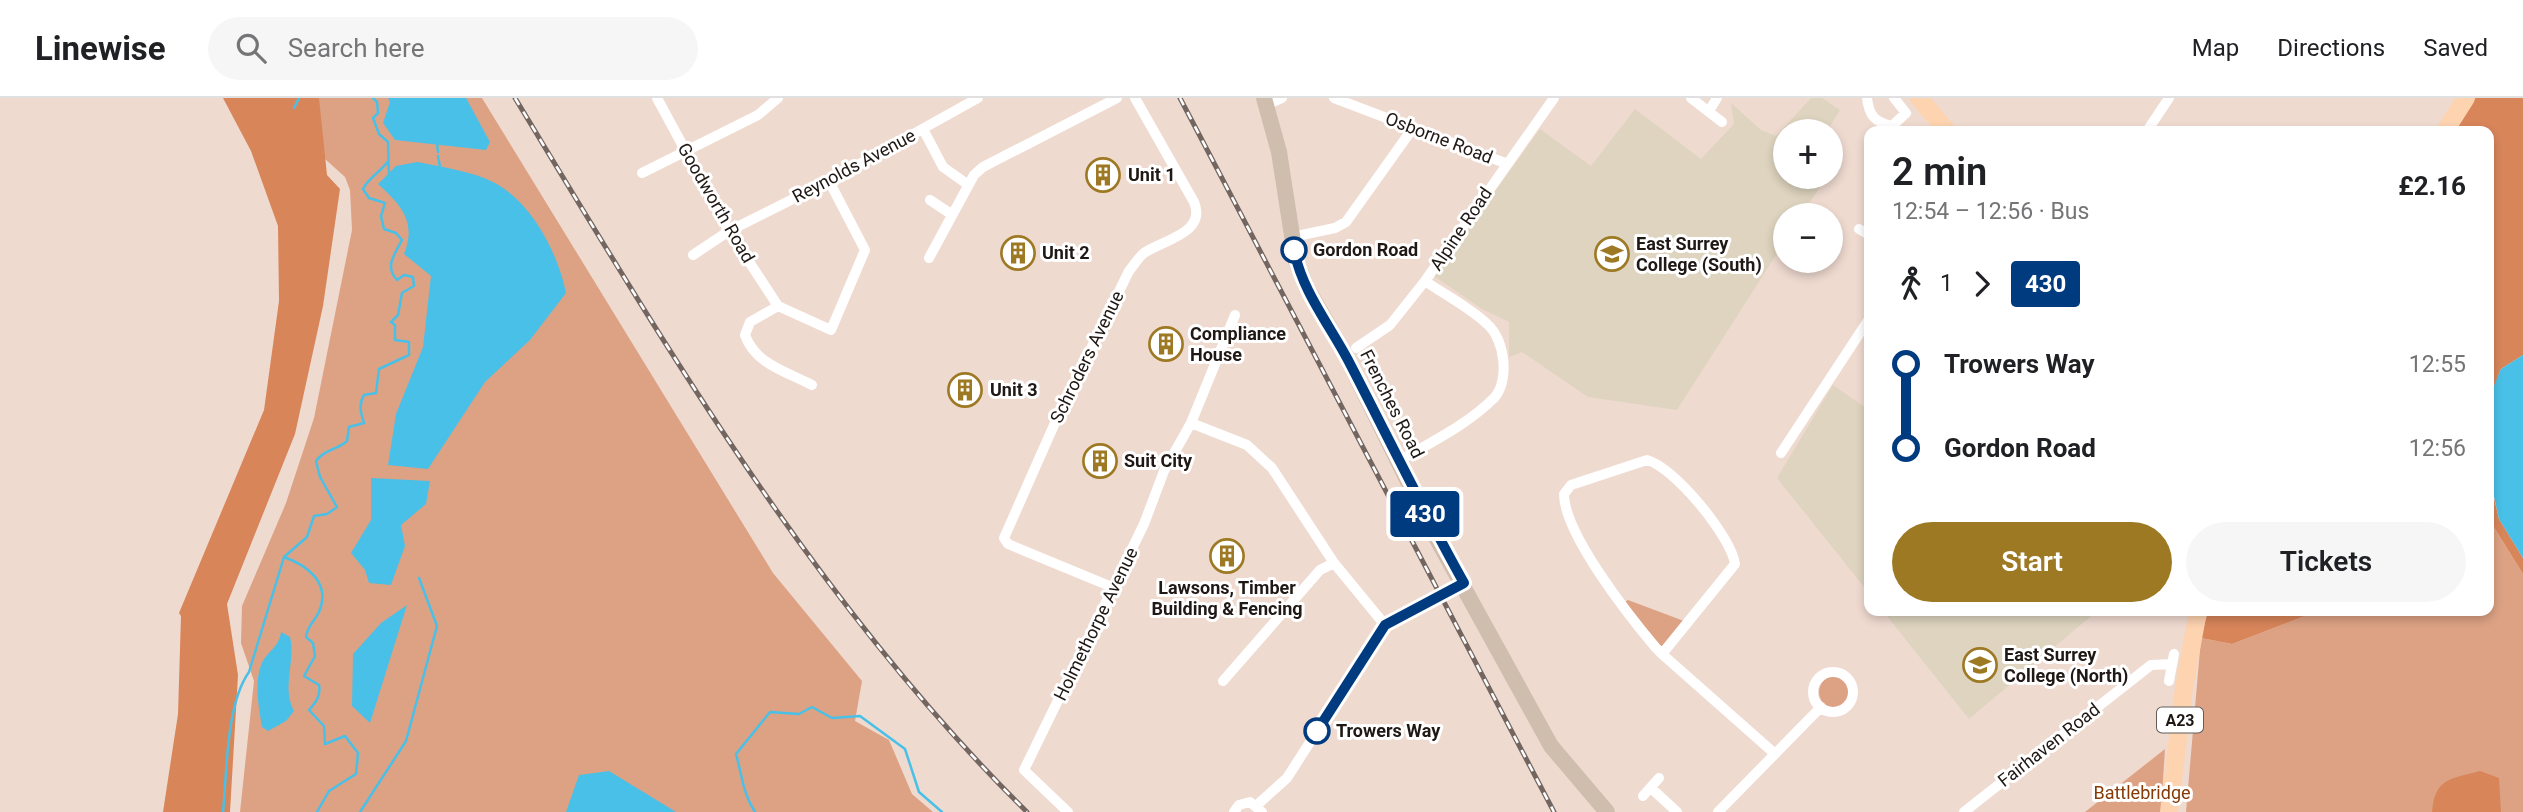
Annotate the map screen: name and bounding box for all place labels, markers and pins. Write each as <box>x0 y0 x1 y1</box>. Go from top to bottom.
building icon: Unit 1 <box>1084 156 1122 194</box>
place label: Unit 1 <box>1128 164 1176 185</box>
place label: East Surrey College (South) <box>1636 233 1762 276</box>
building icon: Unit 2 <box>999 234 1037 272</box>
school or university icon: East Surrey College (South) <box>1593 235 1631 273</box>
marker: Gordon Road <box>1281 237 1307 263</box>
place label: Gordon Road <box>1313 239 1418 260</box>
place label: Unit 2 <box>1042 242 1090 263</box>
place label: Compliance House <box>1190 323 1286 365</box>
building icon: Compliance House <box>1147 325 1185 363</box>
building icon: Unit 3 <box>946 371 984 409</box>
place label: Unit 3 <box>990 379 1038 400</box>
building icon: Suit City <box>1081 442 1119 480</box>
place label: Suit City <box>1124 450 1193 471</box>
building icon: Lawsons, Timber Building & Fencing <box>1208 537 1246 575</box>
place label: Lawsons, Timber Building & Fencing <box>1151 577 1303 619</box>
place label: East Surrey College (North) <box>2004 644 2128 687</box>
school or university icon: East Surrey College (North) <box>1961 646 1999 684</box>
marker: Trowers Way <box>1304 718 1330 744</box>
place label: Trowers Way <box>1336 720 1441 741</box>

